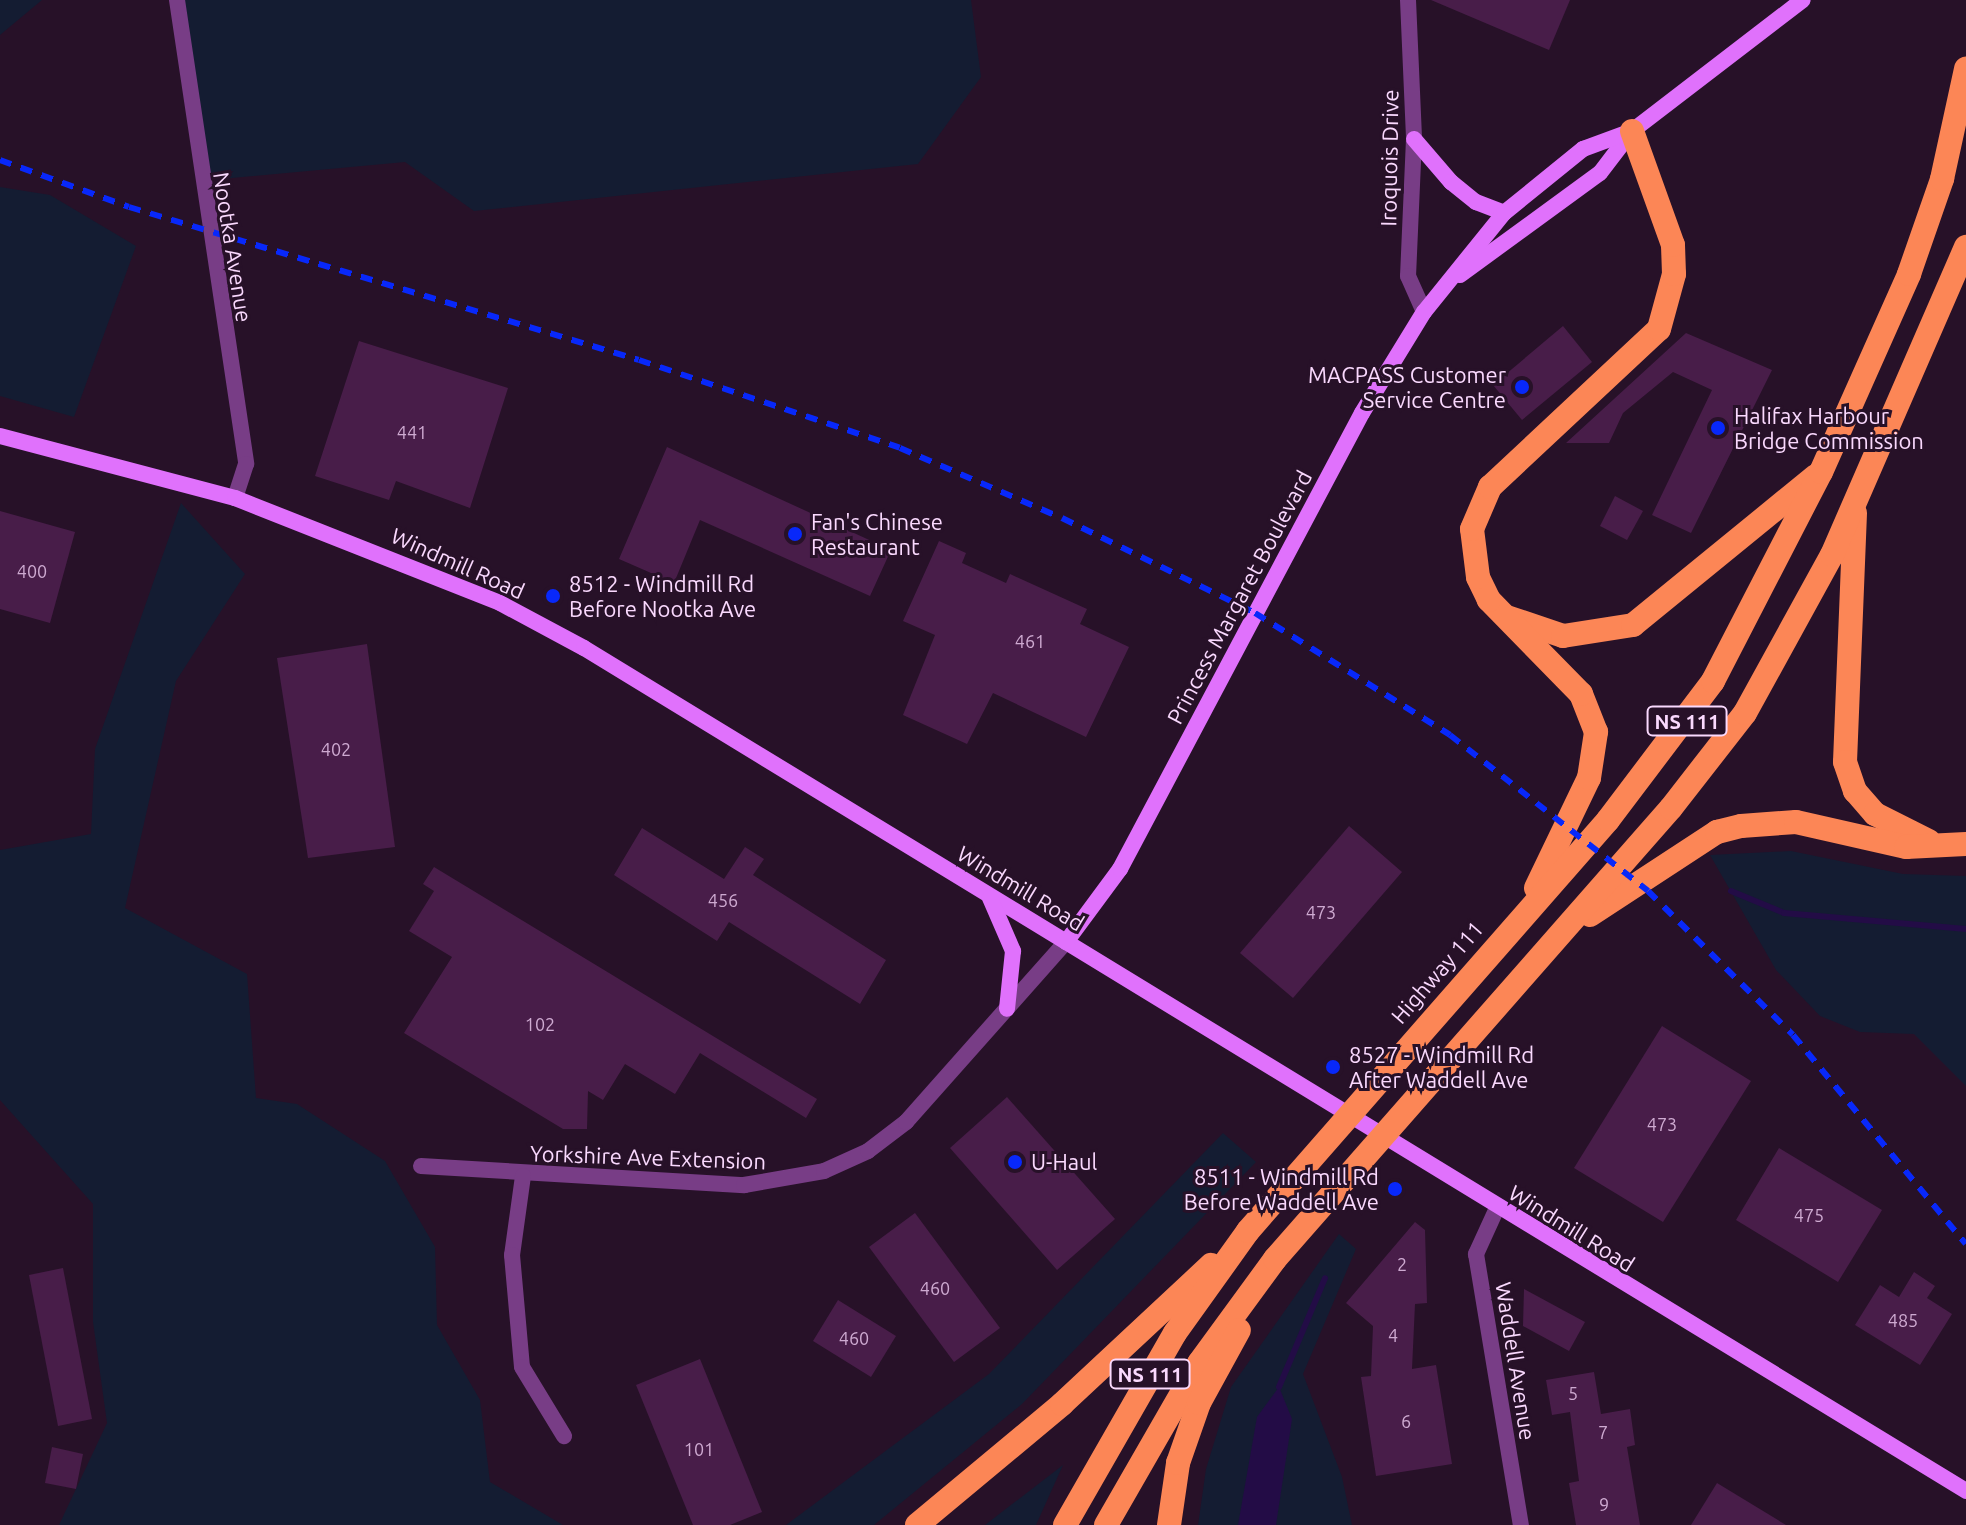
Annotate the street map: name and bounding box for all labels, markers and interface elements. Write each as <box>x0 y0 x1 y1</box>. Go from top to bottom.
street label: Iroquois Drive <box>1375 89 1403 227</box>
street label: Nootka Avenue <box>208 170 258 324</box>
place label: MACPASS Customer Service Centre <box>1308 361 1506 412</box>
marker: MACPASS Customer Service Centre <box>1513 378 1531 396</box>
place label: Halifax Harbour Bridge Commission <box>1734 402 1924 454</box>
marker: Halifax Harbour Bridge Commission <box>1709 419 1727 437</box>
house number: 441 <box>397 421 427 443</box>
street label: Princess Margaret Boulevard <box>1161 466 1317 728</box>
place label: Fan's Chinese Restaurant <box>811 508 943 560</box>
street label: Windmill Road <box>387 522 529 604</box>
marker: Fan's Chinese Restaurant <box>786 525 804 543</box>
house number: 400 <box>17 560 47 582</box>
place label: 8512 - Windmill Rd Before Nootka Ave <box>569 570 756 622</box>
marker: 8512 - Windmill Rd Before Nootka Ave <box>544 587 562 605</box>
house number: 461 <box>1015 630 1045 652</box>
road number: NS 111 <box>1645 705 1729 737</box>
house number: 402 <box>321 738 351 760</box>
street label: Windmill Road <box>953 840 1089 936</box>
house number: 456 <box>708 889 738 911</box>
house number: 473 <box>1306 901 1336 923</box>
street label: Highway 111 <box>1385 915 1489 1029</box>
house number: 102 <box>525 1013 555 1035</box>
place label: 8527 - Windmill Rd After Waddell Ave <box>1349 1041 1534 1092</box>
marker: 8527 - Windmill Rd After Waddell Ave <box>1324 1058 1342 1076</box>
house number: 473 <box>1647 1113 1677 1135</box>
street label: Yorkshire Ave Extension <box>529 1140 767 1174</box>
place label: U-Haul <box>1031 1149 1097 1175</box>
marker: U-Haul <box>1006 1153 1024 1171</box>
place label: 8511 - Windmill Rd Before Waddell Ave <box>1184 1163 1379 1214</box>
street label: Windmill Road <box>1504 1179 1640 1277</box>
marker: 8511 - Windmill Rd Before Waddell Ave <box>1386 1180 1404 1198</box>
house number: 475 <box>1794 1204 1824 1226</box>
house number: 2 <box>1397 1253 1407 1275</box>
house number: 460 <box>920 1277 950 1299</box>
street label: Waddell Avenue <box>1490 1280 1542 1442</box>
house number: 485 <box>1888 1309 1918 1331</box>
house number: 4 <box>1388 1324 1398 1346</box>
house number: 460 <box>839 1327 869 1349</box>
road number: NS 111 <box>1108 1358 1192 1390</box>
house number: 5 <box>1568 1382 1578 1404</box>
house number: 6 <box>1401 1410 1411 1432</box>
house number: 7 <box>1598 1421 1608 1443</box>
house number: 101 <box>684 1438 714 1460</box>
house number: 9 <box>1599 1493 1609 1515</box>

